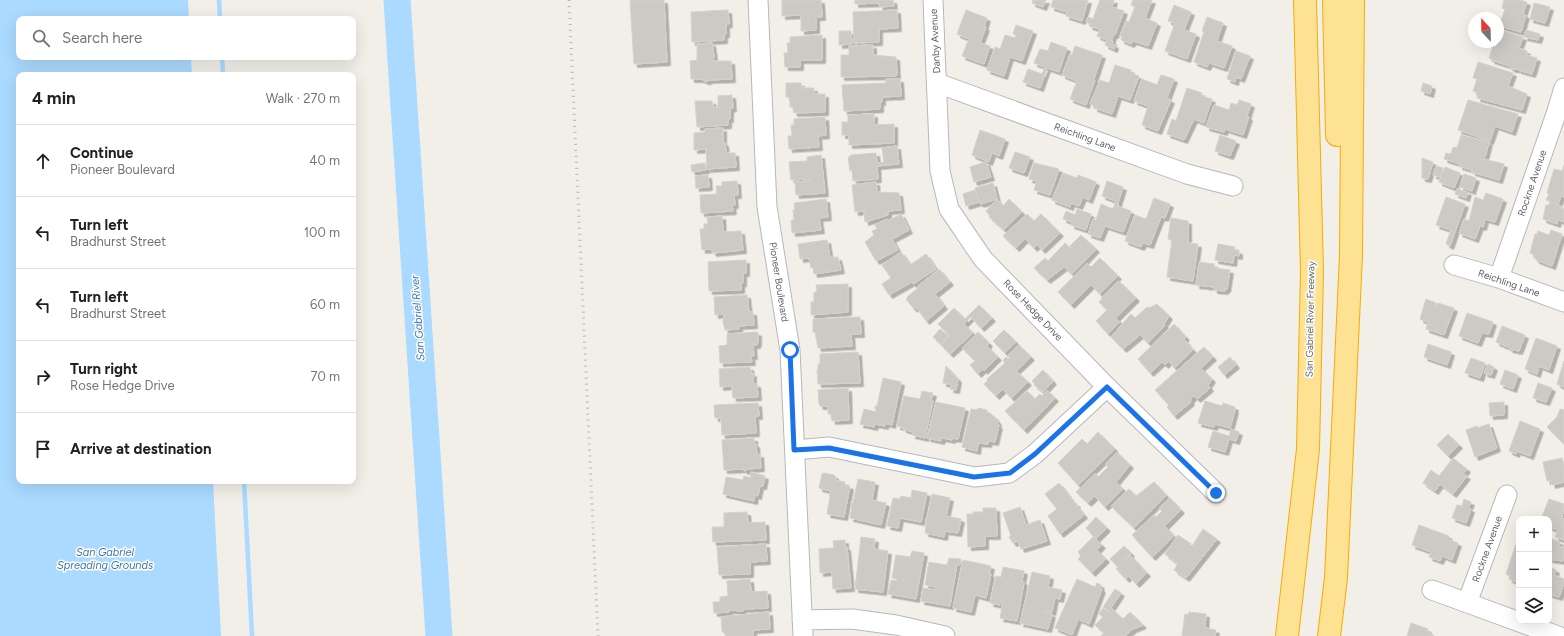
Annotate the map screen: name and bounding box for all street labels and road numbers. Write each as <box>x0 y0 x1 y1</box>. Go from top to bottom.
street label: Danby Avenue <box>927 8 943 74</box>
street label: Reichling Lane <box>1052 120 1118 154</box>
street label: Rockne Avenue <box>1515 147 1550 218</box>
street label: Pioneer Boulevard <box>766 241 792 323</box>
street label: San Gabriel River Freeway <box>1302 260 1318 377</box>
street label: Reichling Lane <box>1476 266 1542 300</box>
street label: Rose Hedge Drive <box>1000 277 1066 344</box>
street label: Rockne Avenue <box>1469 514 1505 584</box>

